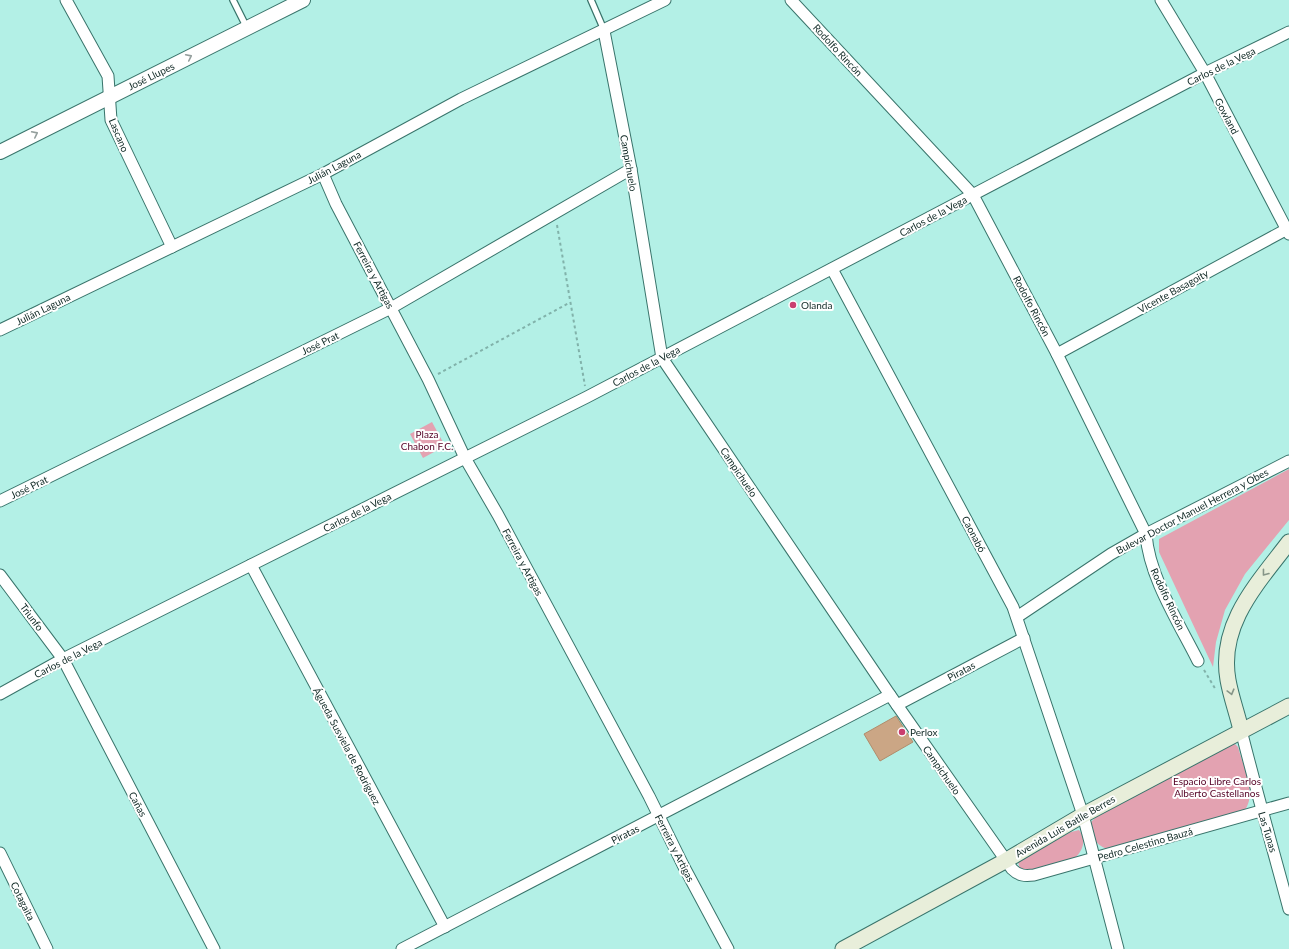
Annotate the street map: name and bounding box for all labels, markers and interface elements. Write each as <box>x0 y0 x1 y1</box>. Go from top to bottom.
street label: Rodolfo Rincón <box>811 21 865 79</box>
street label: Carlos de la Vega <box>1185 44 1257 88</box>
one-way arrow <box>184 54 192 62</box>
street label: José Llupes <box>126 60 176 92</box>
street label: Gowland <box>1212 96 1242 136</box>
street label: Lascano <box>107 116 132 154</box>
one-way arrow <box>31 131 38 139</box>
street label: Campichuelo <box>618 134 640 192</box>
street label: Julián Laguna <box>305 148 363 186</box>
street label: Carlos de la Vega <box>897 193 969 239</box>
street label: Ferreira y Artigas <box>351 239 397 311</box>
street label: Vicente Basagoity <box>1136 266 1211 315</box>
street label: Rodolfo Rincón <box>1011 274 1053 338</box>
street label: Julián Laguna <box>14 291 72 327</box>
place label: Olanda <box>801 299 832 311</box>
marker: Olanda <box>788 300 798 310</box>
street label: José Prat <box>299 329 341 357</box>
street label: Carlos de la Vega <box>610 343 682 389</box>
park label: Plaza Chabon F.C. <box>401 428 453 452</box>
street label: Campichuelo <box>718 445 760 499</box>
street label: Bulevar Doctor Manuel Herrera y Obes <box>1114 466 1270 556</box>
street label: José Prat <box>8 473 50 501</box>
street label: Carlos de la Vega <box>321 490 393 534</box>
street label: Caonabó <box>960 514 989 554</box>
street label: Ferreira y Artigas <box>500 526 546 598</box>
street label: Rodolfo Rincón <box>1148 566 1188 632</box>
one-way arrow <box>1263 568 1270 575</box>
street label: Triunfo <box>18 601 46 633</box>
street label: Carlos de la Vega <box>32 636 104 680</box>
street label: Piratas <box>945 659 977 683</box>
street label: Águeda Susviela de Rodríguez <box>311 685 383 807</box>
one-way arrow <box>1227 689 1235 695</box>
place label: Perlox <box>910 726 937 738</box>
marker: Perlox <box>897 727 907 737</box>
street label: Campichuelo <box>921 743 963 797</box>
park label: Espacio Libre Carlos Alberto Castellanos <box>1173 775 1261 799</box>
street label: Cañas <box>126 789 150 819</box>
street label: Avenida Luis Batlle Berres <box>1013 792 1117 860</box>
street label: Las Tunas <box>1256 810 1280 854</box>
street label: Ferreira y Artigas <box>653 812 697 884</box>
street label: Piratas <box>609 822 641 846</box>
street label: Pedro Celestino Bauzá <box>1096 825 1194 863</box>
street label: Cotagaita <box>8 880 38 922</box>

